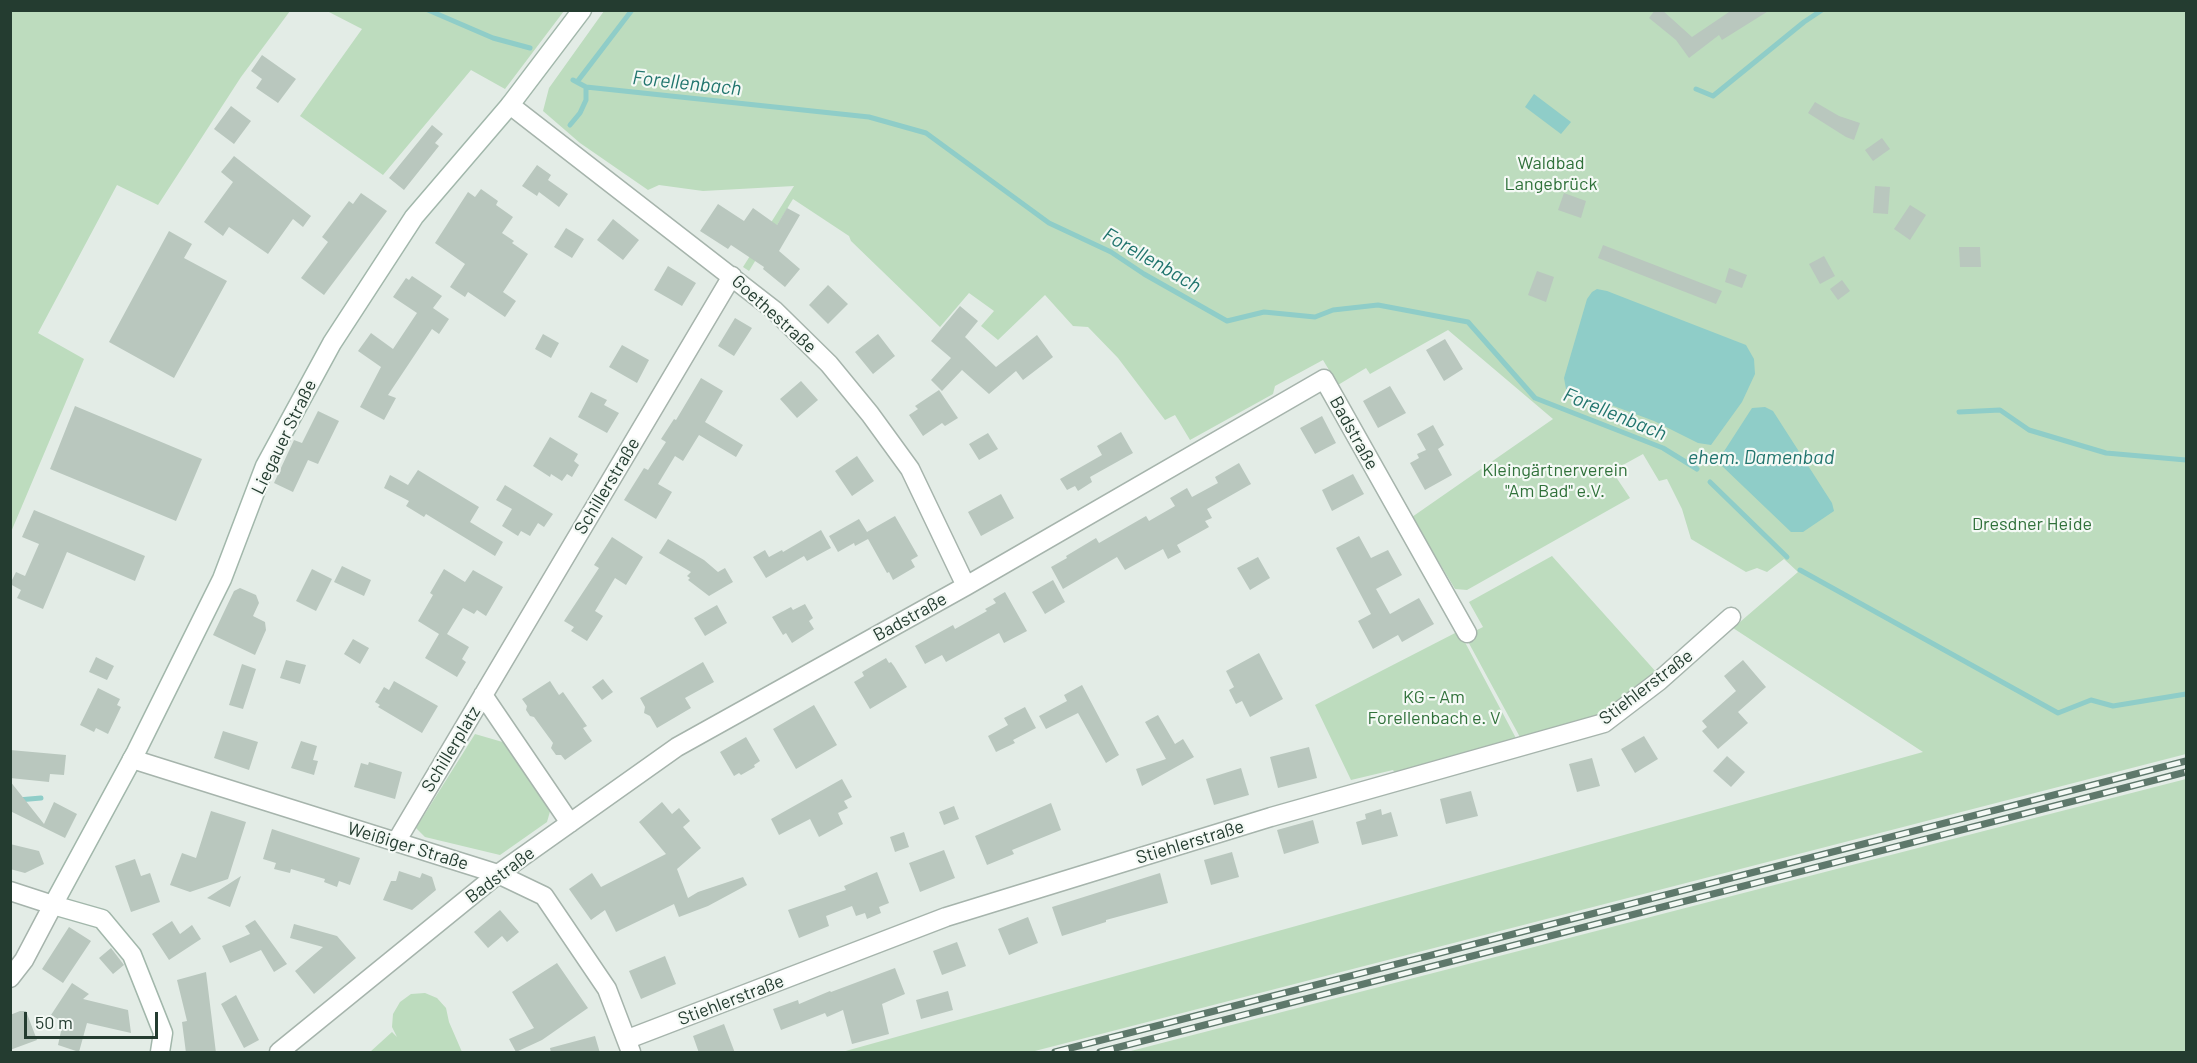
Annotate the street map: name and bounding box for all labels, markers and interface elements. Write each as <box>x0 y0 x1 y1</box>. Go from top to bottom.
water label: Forellenbach <box>631 65 743 101</box>
park label: Waldbad Langebrück <box>1505 152 1597 195</box>
water label: Forellenbach <box>1099 222 1205 298</box>
street label: Goethestraße <box>727 270 821 358</box>
street label: Liegauer Straße <box>247 376 321 498</box>
water label: Forellenbach <box>1560 382 1670 446</box>
street label: Badstraße <box>1325 392 1383 474</box>
street label: Schillerstraße <box>570 434 644 538</box>
water label: ehem. Damenbad <box>1688 445 1834 469</box>
park label: Kleingärtnerverein "Am Bad" e.V. <box>1482 459 1628 502</box>
park label: Dresdner Heide <box>1972 513 2092 535</box>
street label: Badstraße <box>869 588 951 646</box>
street label: Stiehlerstraße <box>1595 645 1697 729</box>
park label: KG - Am Forellenbach e. V <box>1367 686 1501 728</box>
street label: Schillerplatz <box>417 702 485 796</box>
street label: Stiehlerstraße <box>1133 815 1247 869</box>
street label: Weißiger Straße <box>345 817 471 875</box>
street label: Badstraße <box>461 842 539 908</box>
street label: Stiehlerstraße <box>675 970 787 1030</box>
scale bar <box>27 1000 160 1038</box>
text: 50 m <box>35 1011 73 1033</box>

